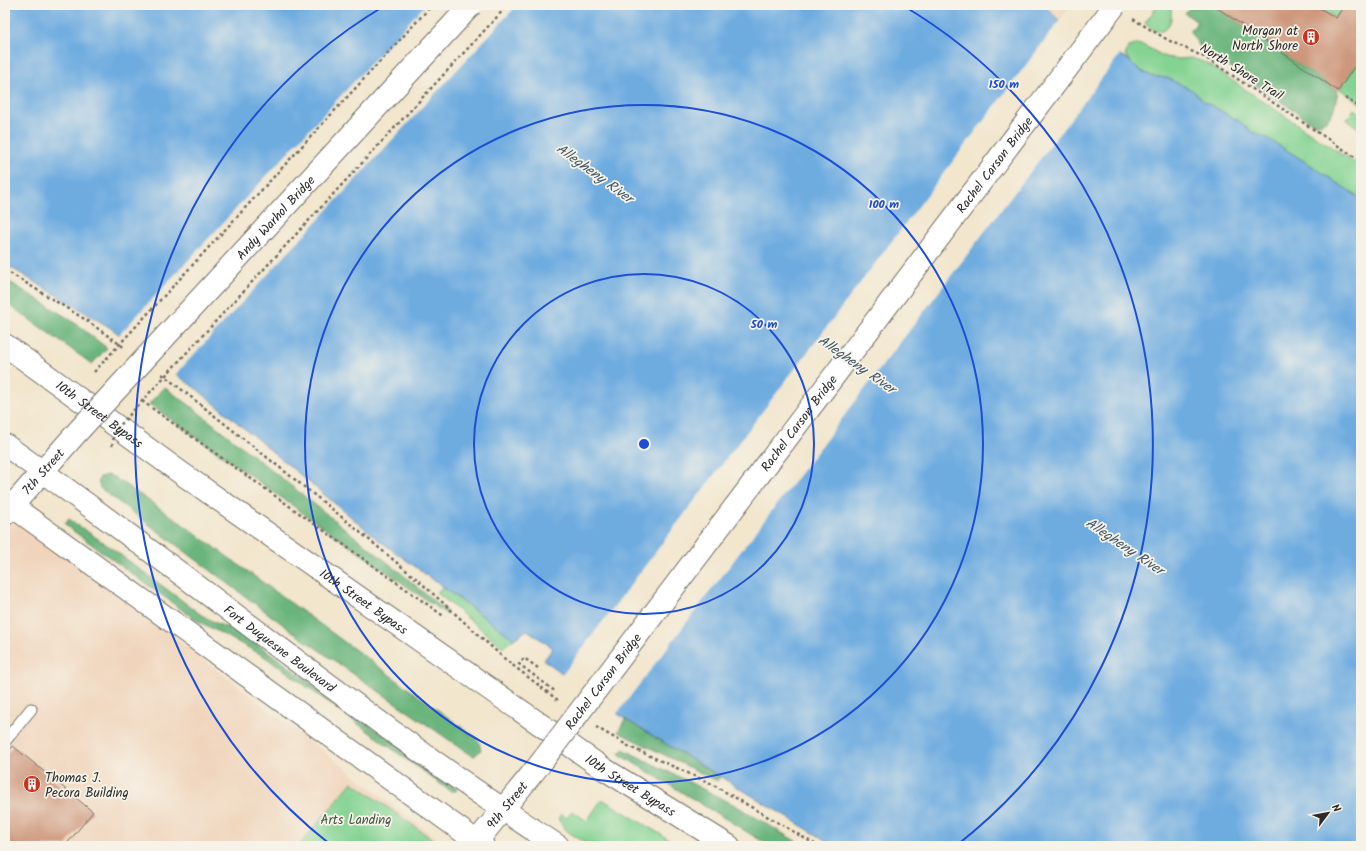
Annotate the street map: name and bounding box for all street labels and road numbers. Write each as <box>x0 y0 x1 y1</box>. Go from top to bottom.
street label: North Shore Trail <box>1195 38 1287 106</box>
street label: Rachel Carson Bridge <box>952 112 1039 218</box>
street label: Andy Warhol Bridge <box>232 171 321 265</box>
street label: Rachel Carson Bridge <box>756 371 843 477</box>
street label: 10th Street Bypass <box>51 376 147 454</box>
street label: 7th Street <box>17 444 71 500</box>
street label: 10th Street Bypass <box>315 564 412 641</box>
street label: Fort Duquesne Boulevard <box>219 600 340 699</box>
street label: Rachel Carson Bridge <box>560 629 648 735</box>
street label: 10th Street Bypass <box>580 750 680 823</box>
street label: 9th Street <box>482 777 534 834</box>

